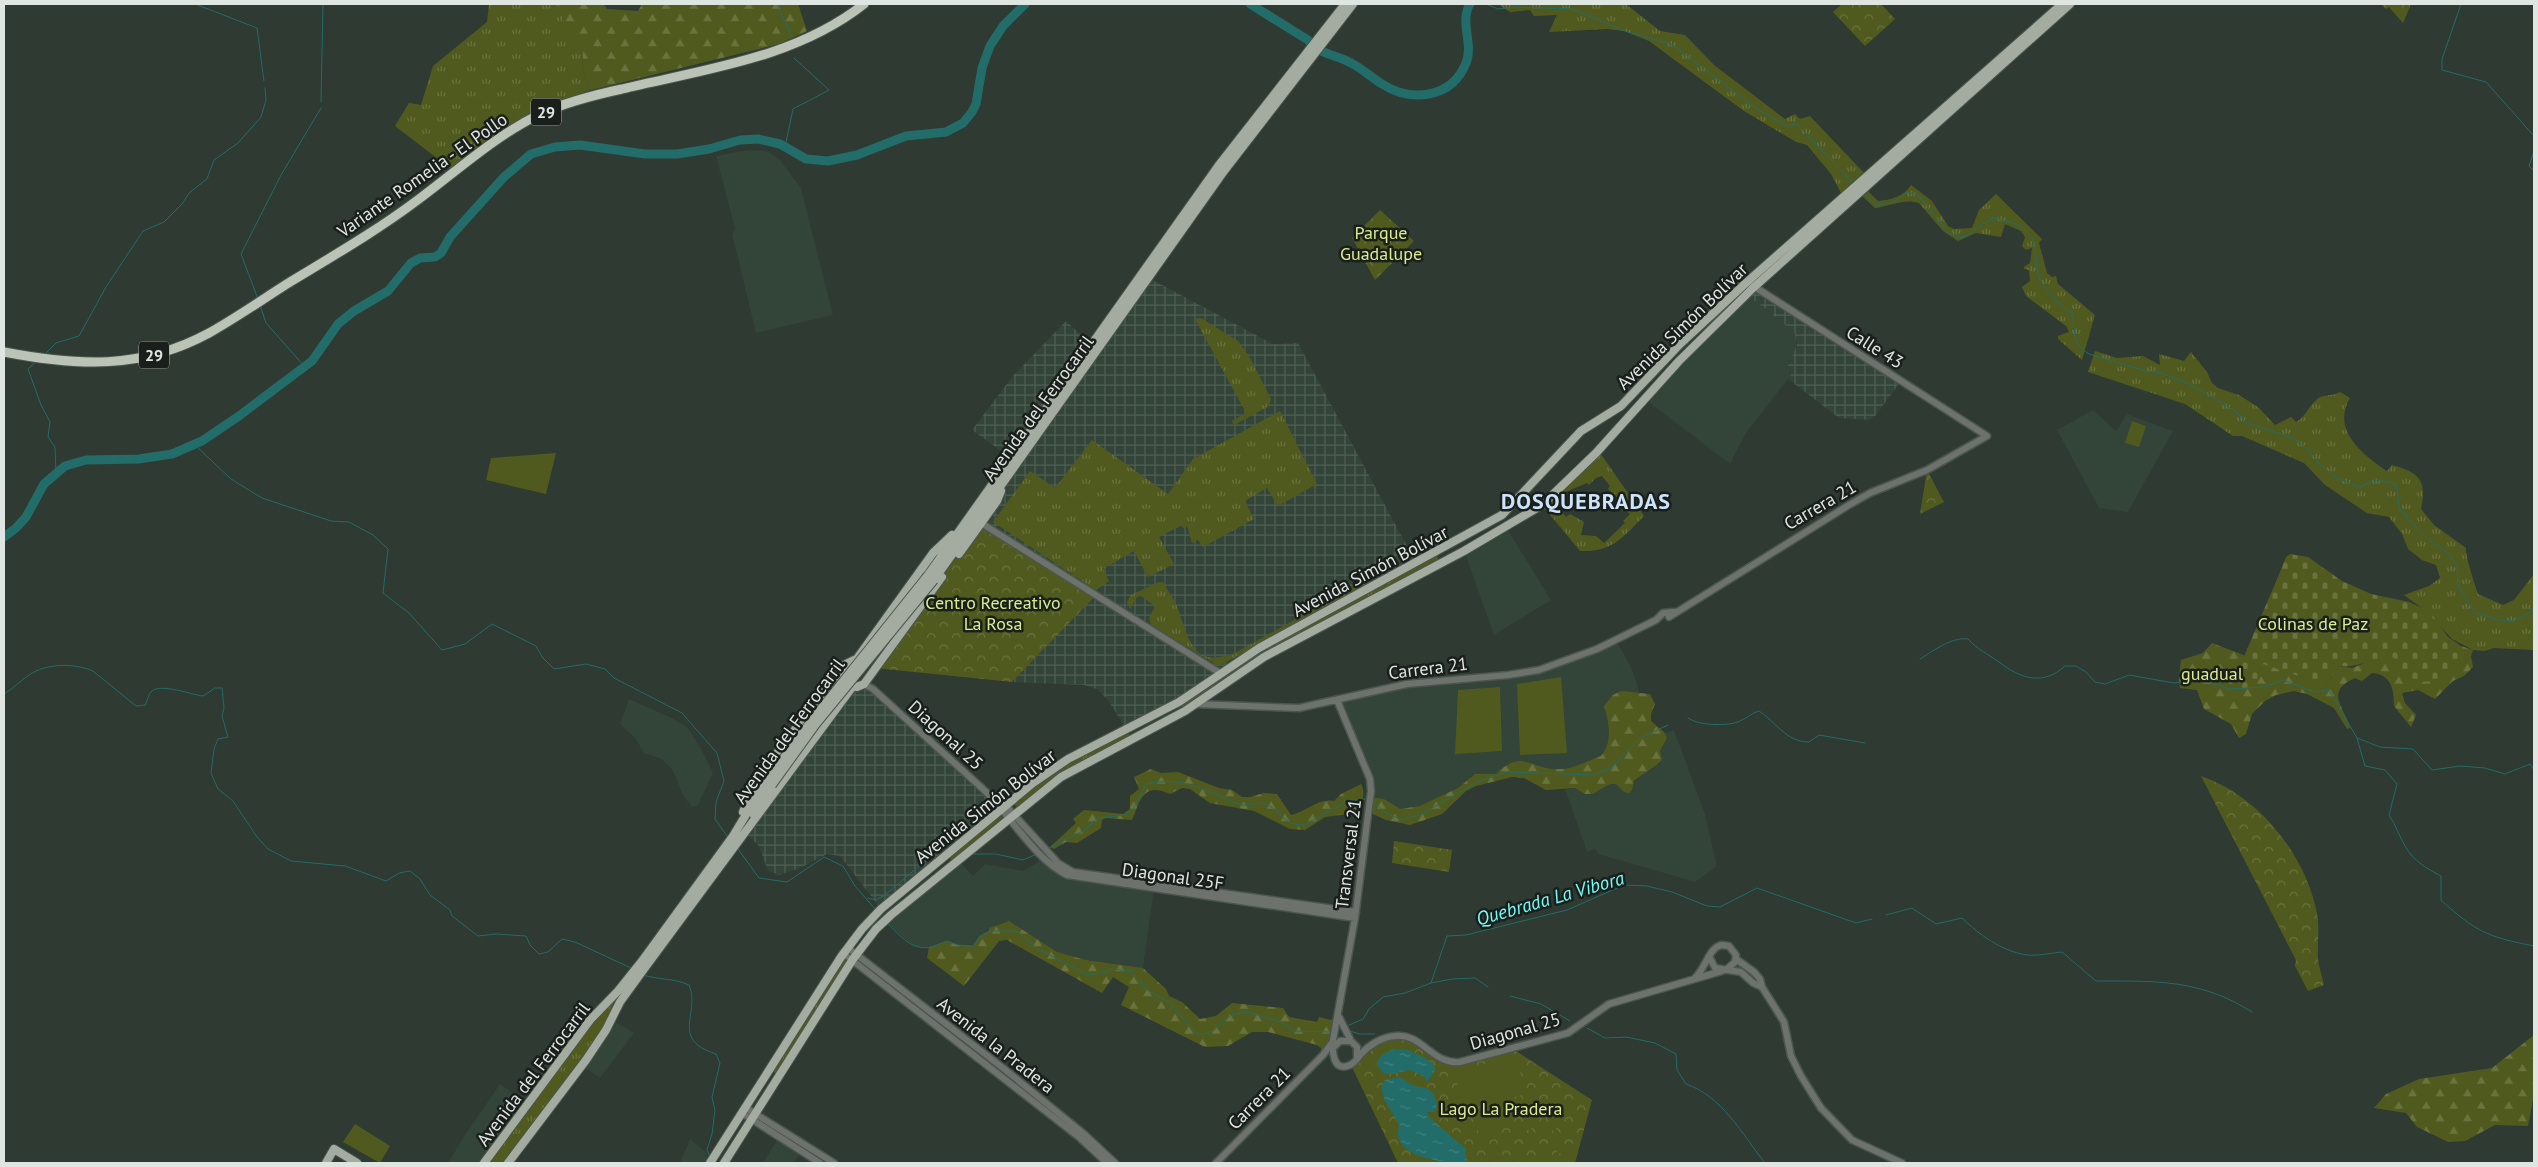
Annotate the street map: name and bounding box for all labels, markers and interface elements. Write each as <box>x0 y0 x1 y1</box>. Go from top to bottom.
road number: 29 <box>531 98 561 125</box>
street label: Variante Romelia - El Pollo <box>332 108 511 243</box>
park label: Parque Guadalupe <box>1340 221 1422 265</box>
street label: Avenida Simón Bolívar <box>1612 258 1752 394</box>
street label: Calle 43 <box>1842 321 1908 373</box>
street label: Avenida del Ferrocarril <box>977 330 1099 485</box>
road number: 29 <box>139 342 169 368</box>
street label: Carrera 21 <box>1780 475 1860 535</box>
district label: DOSQUEBRADAS <box>1501 487 1671 515</box>
street label: Avenida Simón Bolívar <box>1288 520 1452 622</box>
park label: Centro Recreativo La Rosa <box>925 591 1061 635</box>
park label: Colinas de Paz <box>2258 612 2368 635</box>
street label: Carrera 21 <box>1387 652 1469 684</box>
street label: Avenida del Ferrocarril <box>728 653 850 808</box>
park label: guadual <box>2181 662 2244 685</box>
street label: Diagonal 25 <box>904 695 988 775</box>
street label: Avenida Simón Bolívar <box>910 744 1060 868</box>
street label: Transversal 21 <box>1330 798 1366 910</box>
street label: Diagonal 25F <box>1121 857 1225 895</box>
water label: Quebrada La Vibora <box>1473 865 1627 931</box>
street label: Avenida la Pradera <box>933 992 1059 1098</box>
street label: Avenida del Ferrocarril <box>471 997 595 1150</box>
street label: Diagonal 25 <box>1467 1007 1563 1055</box>
street label: Carrera 21 <box>1223 1062 1295 1134</box>
park label: Lago La Pradera <box>1439 1097 1563 1120</box>

